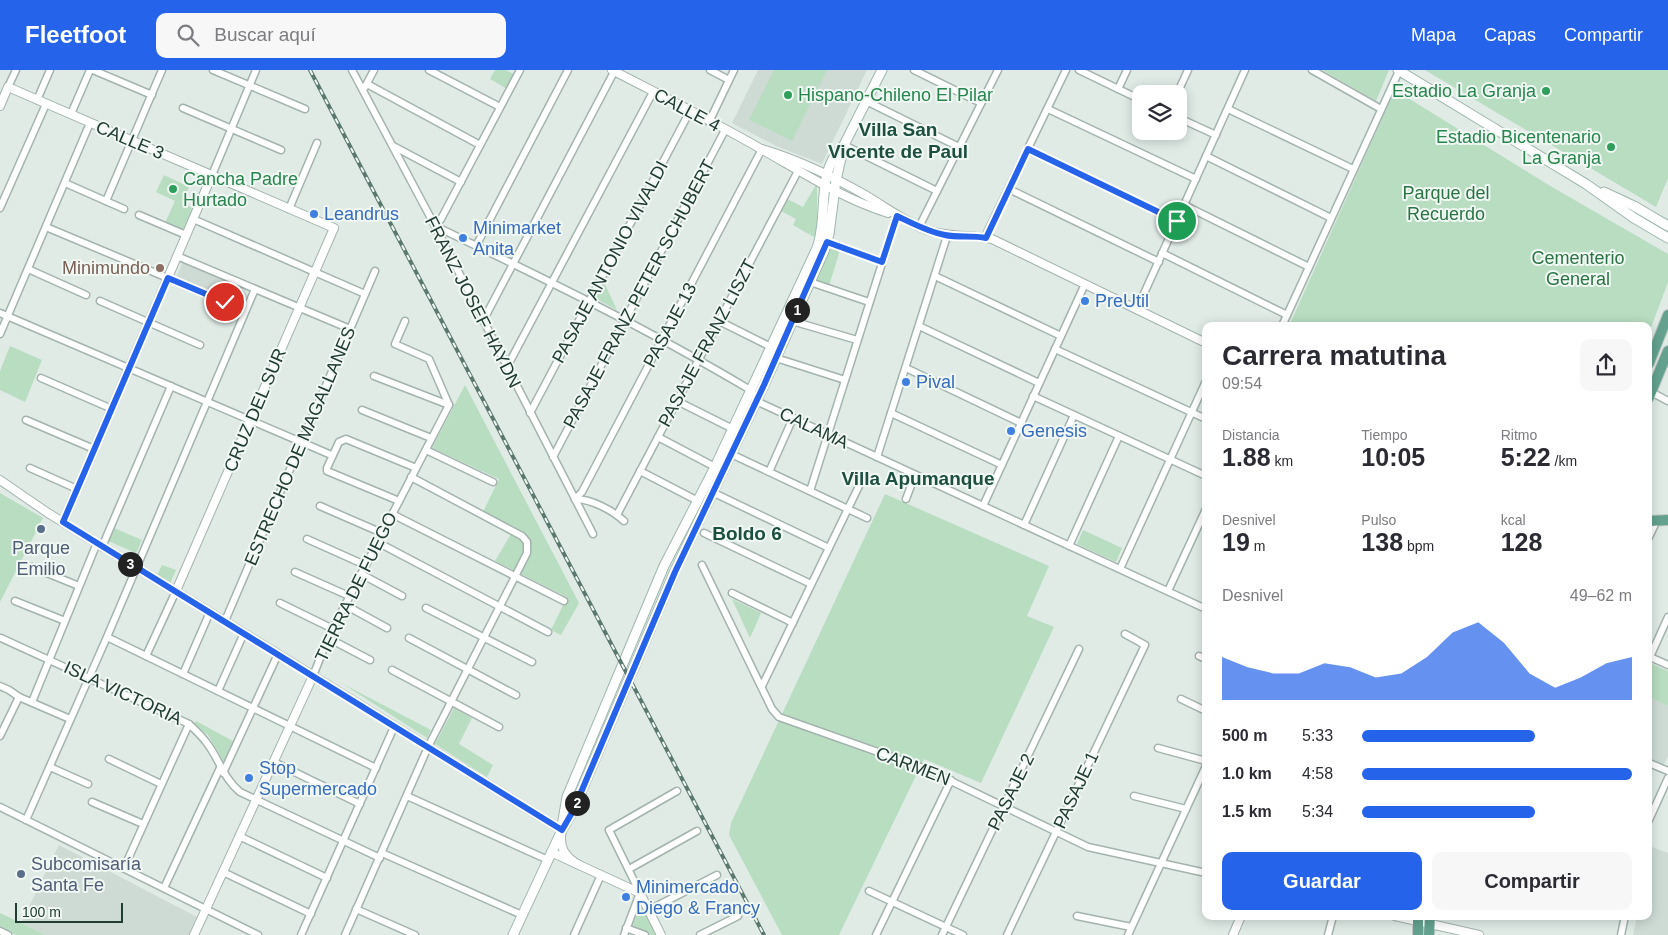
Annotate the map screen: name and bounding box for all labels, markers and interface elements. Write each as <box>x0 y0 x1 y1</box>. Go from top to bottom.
search box <box>156 13 506 58</box>
text: Fleetfoot <box>25 21 126 48</box>
icon: search <box>174 21 202 49</box>
text: Buscar aquí <box>214 24 316 45</box>
text: Mapa <box>1411 25 1456 45</box>
text: Capas <box>1484 25 1536 45</box>
text: Compartir <box>1564 25 1643 45</box>
place label: Estadio La Granja <box>1392 81 1537 101</box>
street label: CALLE 4 <box>650 84 724 136</box>
place label: Hispano-Chileno El Pilar <box>798 85 993 105</box>
map controls <box>1132 85 1187 140</box>
button: layers <box>1132 85 1187 140</box>
marker: Estadio La Granja <box>1540 85 1552 97</box>
marker: Hispano-Chileno El Pilar <box>782 89 794 101</box>
street label: CALLE 3 <box>93 117 167 163</box>
district label: Villa San Vicente de Paul <box>828 119 968 162</box>
place label: Estadio Bicentenario La Granja <box>1436 127 1602 168</box>
marker: Estadio Bicentenario La Granja <box>1605 141 1617 153</box>
street label: PASAJE FRANZ PETER SCHUBERT <box>559 156 719 432</box>
street label: PASAJE ANTONIO VIVALDI <box>548 157 672 367</box>
place label: Cancha Padre Hurtado <box>183 169 298 210</box>
marker: Cancha Padre Hurtado <box>167 183 179 195</box>
park label: Parque del Recuerdo <box>1402 183 1490 224</box>
pin <box>1156 200 1198 242</box>
place label: Leandrus <box>324 204 399 224</box>
icon: arrive <box>1163 207 1191 235</box>
marker: Leandrus <box>308 208 320 220</box>
street label: FRANZ JOSEF HAYDN <box>421 213 525 391</box>
place label: Minimarket Anita <box>473 218 561 259</box>
marker: Minimarket Anita <box>457 232 469 244</box>
park label: Cementerio General <box>1531 248 1625 289</box>
street label: PASAJE FRANZ LISZT <box>654 256 760 430</box>
place label: Minimundo <box>62 258 150 278</box>
marker: Minimundo <box>154 262 166 274</box>
street label: PASAJE 13 <box>639 279 701 371</box>
pin <box>204 281 246 323</box>
icon: check <box>211 288 239 316</box>
place label: PreUtil <box>1095 291 1149 311</box>
marker: PreUtil <box>1079 295 1091 307</box>
pin: 1 <box>784 298 810 322</box>
text: 1 <box>794 302 801 318</box>
street label: ESTRECHO DE MAGALLANES <box>241 324 359 568</box>
button: share <box>1580 339 1632 391</box>
text: Carrera matutina <box>1222 340 1446 371</box>
street label: CRUZ DEL SUR <box>220 345 290 475</box>
place label: Pival <box>916 372 955 392</box>
text: 09:54 <box>1222 375 1262 392</box>
marker: Pival <box>900 376 912 388</box>
street label: CALAMA <box>776 403 852 453</box>
place label: Genesis <box>1021 421 1087 441</box>
marker: Genesis <box>1005 425 1017 437</box>
text: Distancia <box>1222 427 1280 443</box>
text: Tiempo <box>1361 427 1408 443</box>
text: Ritmo <box>1501 427 1537 443</box>
text: 1.88 <box>1222 443 1271 471</box>
text: 10:05 <box>1361 443 1425 471</box>
text: 5:22 <box>1501 443 1551 471</box>
text: km <box>1271 453 1293 469</box>
text: /km <box>1551 453 1577 469</box>
district label: Villa Apumanque <box>841 468 995 489</box>
street label: TIERRA DE FUEGO <box>311 509 401 665</box>
text: Desnivel <box>1222 512 1276 528</box>
text: Pulso <box>1361 512 1396 528</box>
text: kcal <box>1501 512 1526 528</box>
marker: Parque Emilio <box>35 523 47 535</box>
district label: Boldo 6 <box>712 523 782 544</box>
text: 19 <box>1222 528 1250 556</box>
text: 138 <box>1361 528 1403 556</box>
text: 128 <box>1501 528 1542 556</box>
place label: Parque Emilio <box>12 538 70 579</box>
text: m <box>1250 538 1265 554</box>
text: bpm <box>1403 538 1434 554</box>
pin: 3 <box>118 552 142 576</box>
text: 3 <box>127 556 134 572</box>
text: Desnivel <box>1222 587 1283 604</box>
text: 49–62 m <box>1570 587 1632 604</box>
street label: ISLA VICTORIA <box>61 657 185 729</box>
text: 500 m <box>1222 727 1267 744</box>
text: 5:33 <box>1302 727 1333 744</box>
street label: CARMEN <box>873 743 953 789</box>
street label: PASAJE 1 <box>1049 748 1103 832</box>
street label: PASAJE 2 <box>984 750 1038 834</box>
place label: Stop Supermercado <box>259 758 377 799</box>
text: 1.0 km <box>1222 765 1272 782</box>
text: 4:58 <box>1302 765 1333 782</box>
marker: Stop Supermercado <box>243 772 255 784</box>
pin: 2 <box>564 790 590 816</box>
text: 2 <box>574 795 581 811</box>
text: 1.5 km <box>1222 803 1272 820</box>
text: 5:34 <box>1302 803 1333 820</box>
button: Guardar <box>1222 852 1422 910</box>
button: Compartir <box>1432 852 1632 910</box>
place label: Subcomisaría Santa Fe <box>31 854 142 895</box>
marker: Subcomisaría Santa Fe <box>15 868 27 880</box>
place label: Minimercado Diego & Francy <box>636 877 760 918</box>
marker: Minimercado Diego & Francy <box>620 891 632 903</box>
scale bar <box>15 900 122 923</box>
text: 100 m <box>22 904 61 920</box>

